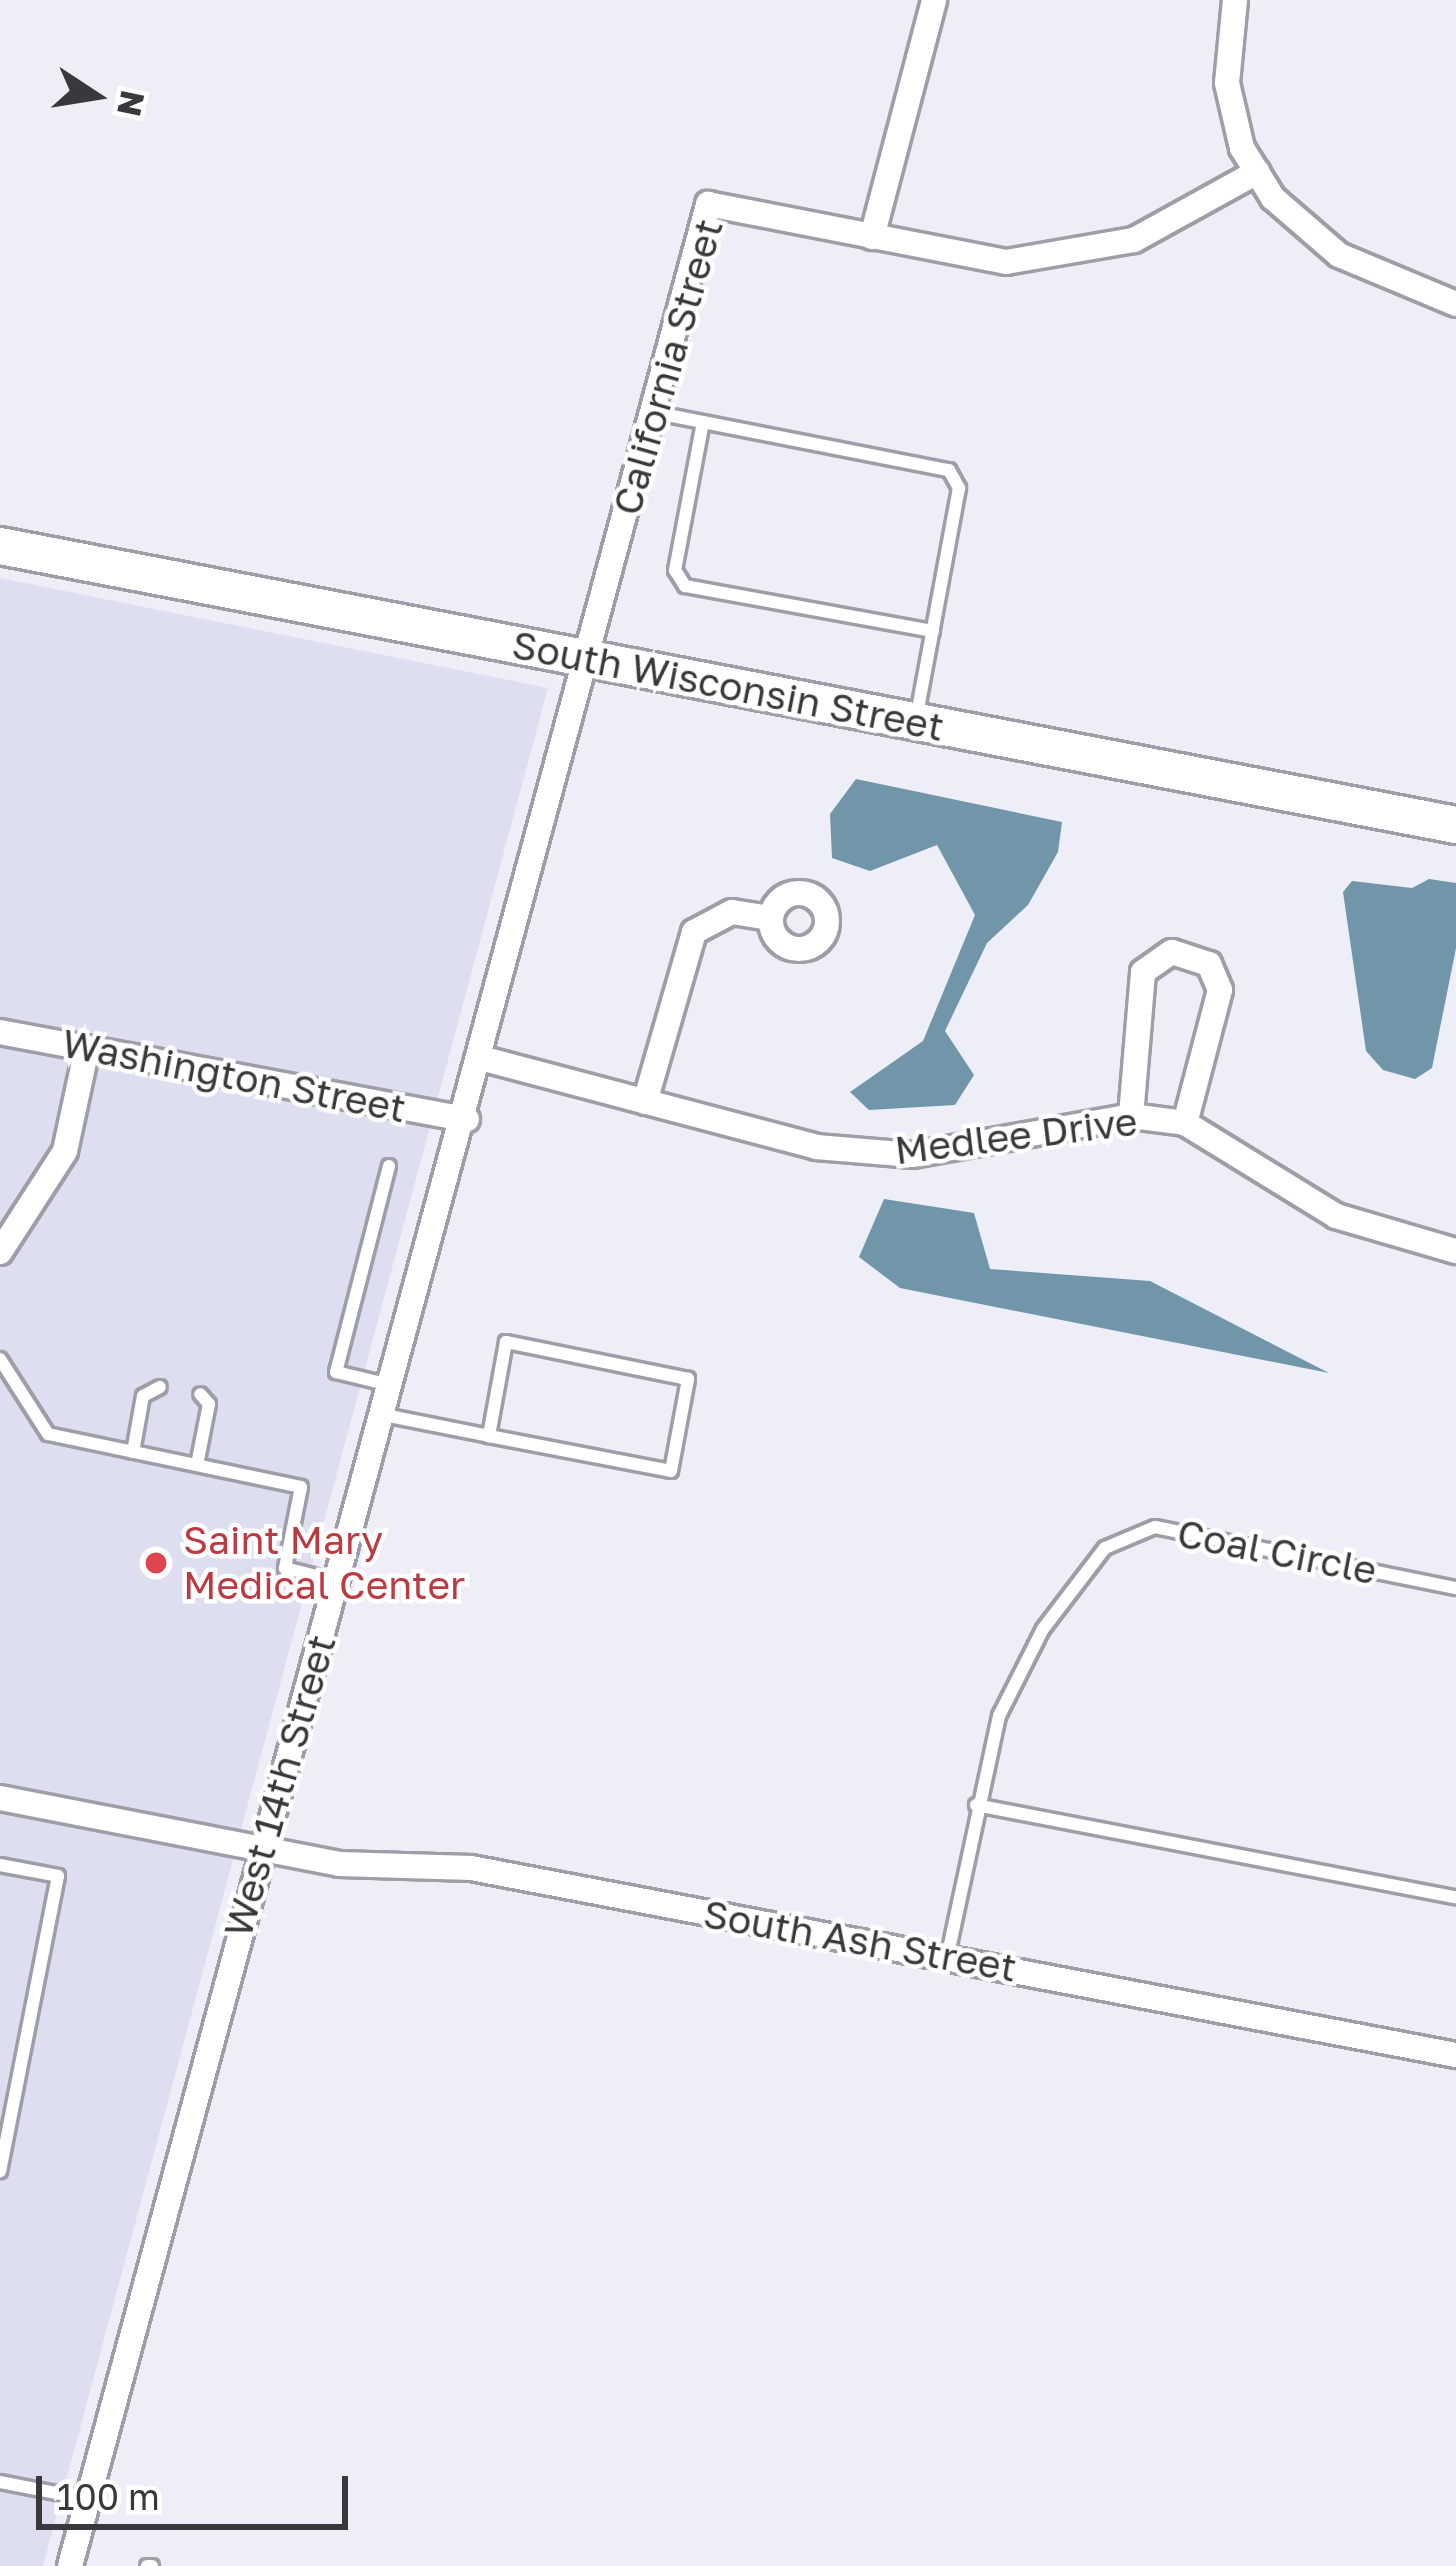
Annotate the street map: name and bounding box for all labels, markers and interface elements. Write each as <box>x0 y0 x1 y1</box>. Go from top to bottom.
north arrow <box>36 36 156 156</box>
text: N <box>110 87 153 120</box>
street label: California Street <box>603 214 733 520</box>
street label: South Wisconsin Street <box>508 621 948 751</box>
street label: Washington Street <box>58 1020 410 1132</box>
street label: Medlee Drive <box>892 1098 1140 1174</box>
street label: Coal Circle <box>1173 1510 1381 1594</box>
place label: Saint Mary Medical Center <box>183 1518 465 1609</box>
marker: Saint Mary Medical Center <box>140 1547 172 1579</box>
street label: West 14th Street <box>215 1630 345 1942</box>
street label: South Ash Street <box>700 1890 1020 1992</box>
scale bar <box>42 2452 354 2526</box>
text: 100 m <box>57 2475 160 2518</box>

